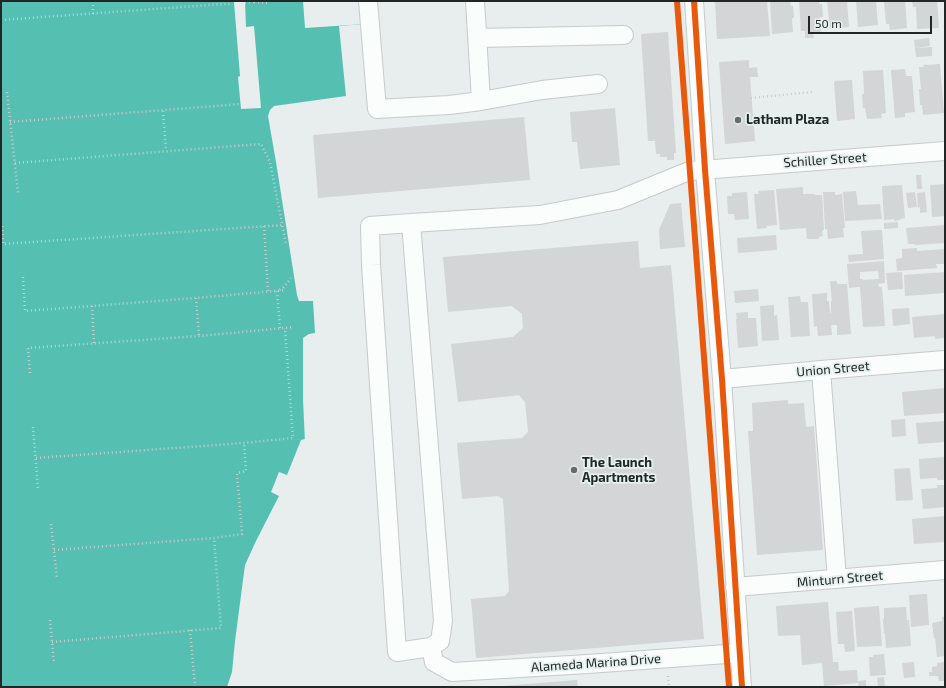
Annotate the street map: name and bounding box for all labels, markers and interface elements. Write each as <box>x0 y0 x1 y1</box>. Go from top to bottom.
scale bar <box>810 8 934 34</box>
text: 50 m <box>815 16 842 30</box>
place label: Latham Plaza <box>746 112 829 128</box>
marker: Latham Plaza <box>733 115 743 125</box>
street label: Schiller Street <box>783 149 867 171</box>
street label: Union Street <box>796 358 870 380</box>
place label: The Launch Apartments <box>582 455 655 486</box>
marker: The Launch Apartments <box>569 465 579 475</box>
street label: Minturn Street <box>796 567 884 591</box>
street label: Alameda Marina Drive <box>530 651 662 675</box>

